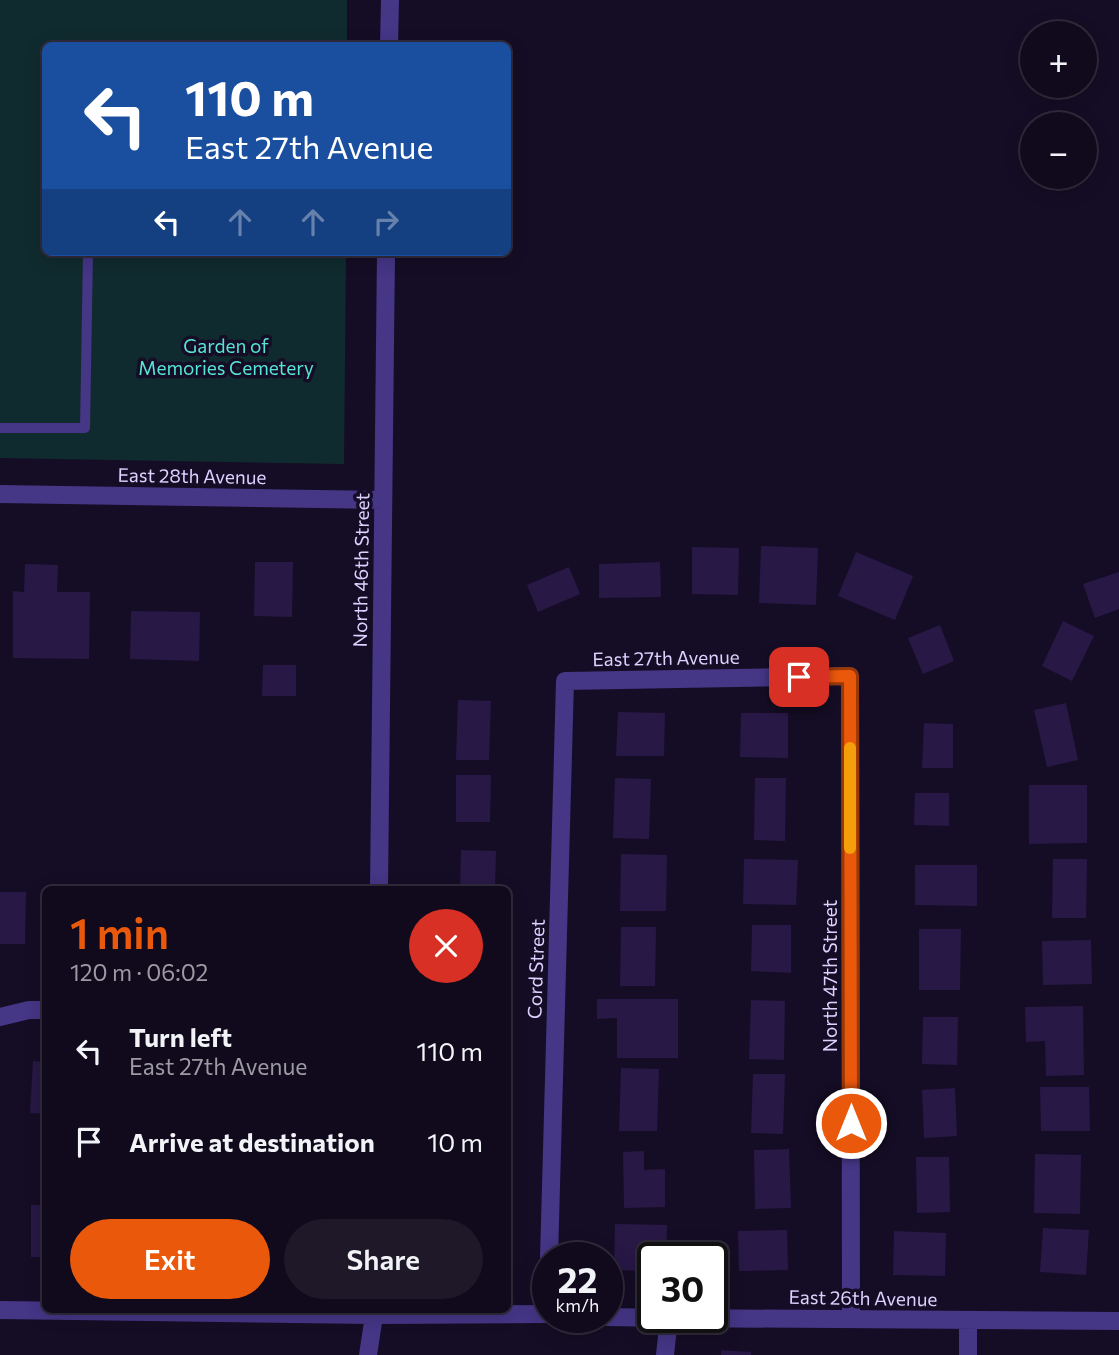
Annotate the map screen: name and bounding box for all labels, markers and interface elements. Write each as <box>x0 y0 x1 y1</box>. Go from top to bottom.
map controls <box>1020 21 1097 189</box>
button: + <box>1020 21 1097 98</box>
text: 110 m <box>185 66 314 126</box>
icon: left <box>70 70 161 161</box>
button: − <box>1020 112 1097 189</box>
text: East 27th Avenue <box>185 126 433 166</box>
icon: left <box>148 203 186 241</box>
icon: ahead <box>221 203 259 241</box>
icon: ahead <box>294 203 332 241</box>
icon: right <box>367 203 405 241</box>
park label: Garden of Memories Cemetery <box>138 334 314 379</box>
street label: East 28th Avenue <box>117 463 267 488</box>
street label: North 46th Street <box>348 492 373 647</box>
street label: East 27th Avenue <box>592 645 740 670</box>
pin <box>769 647 829 707</box>
icon: arrive <box>780 658 818 696</box>
street label: North 47th Street <box>818 899 841 1052</box>
text: 1 min <box>70 906 169 958</box>
button: close <box>409 909 483 983</box>
street label: Cord Street <box>522 918 549 1019</box>
text: 120 m · 06:02 <box>70 958 208 986</box>
text: Turn left <box>129 1021 232 1052</box>
icon: left <box>70 1032 108 1070</box>
text: 110 m <box>416 1035 483 1066</box>
text: East 27th Avenue <box>129 1052 307 1080</box>
position arrow <box>814 1086 888 1160</box>
icon: arrive <box>70 1123 108 1161</box>
text: Arrive at destination <box>129 1126 375 1157</box>
text: 10 m <box>427 1126 483 1157</box>
button: Exit <box>70 1219 270 1299</box>
button: Share <box>284 1219 483 1299</box>
speed limit sign: 30 <box>637 1242 728 1333</box>
text: 22 <box>558 1257 597 1300</box>
street label: East 26th Avenue <box>788 1285 938 1310</box>
text: km/h <box>556 1294 599 1316</box>

